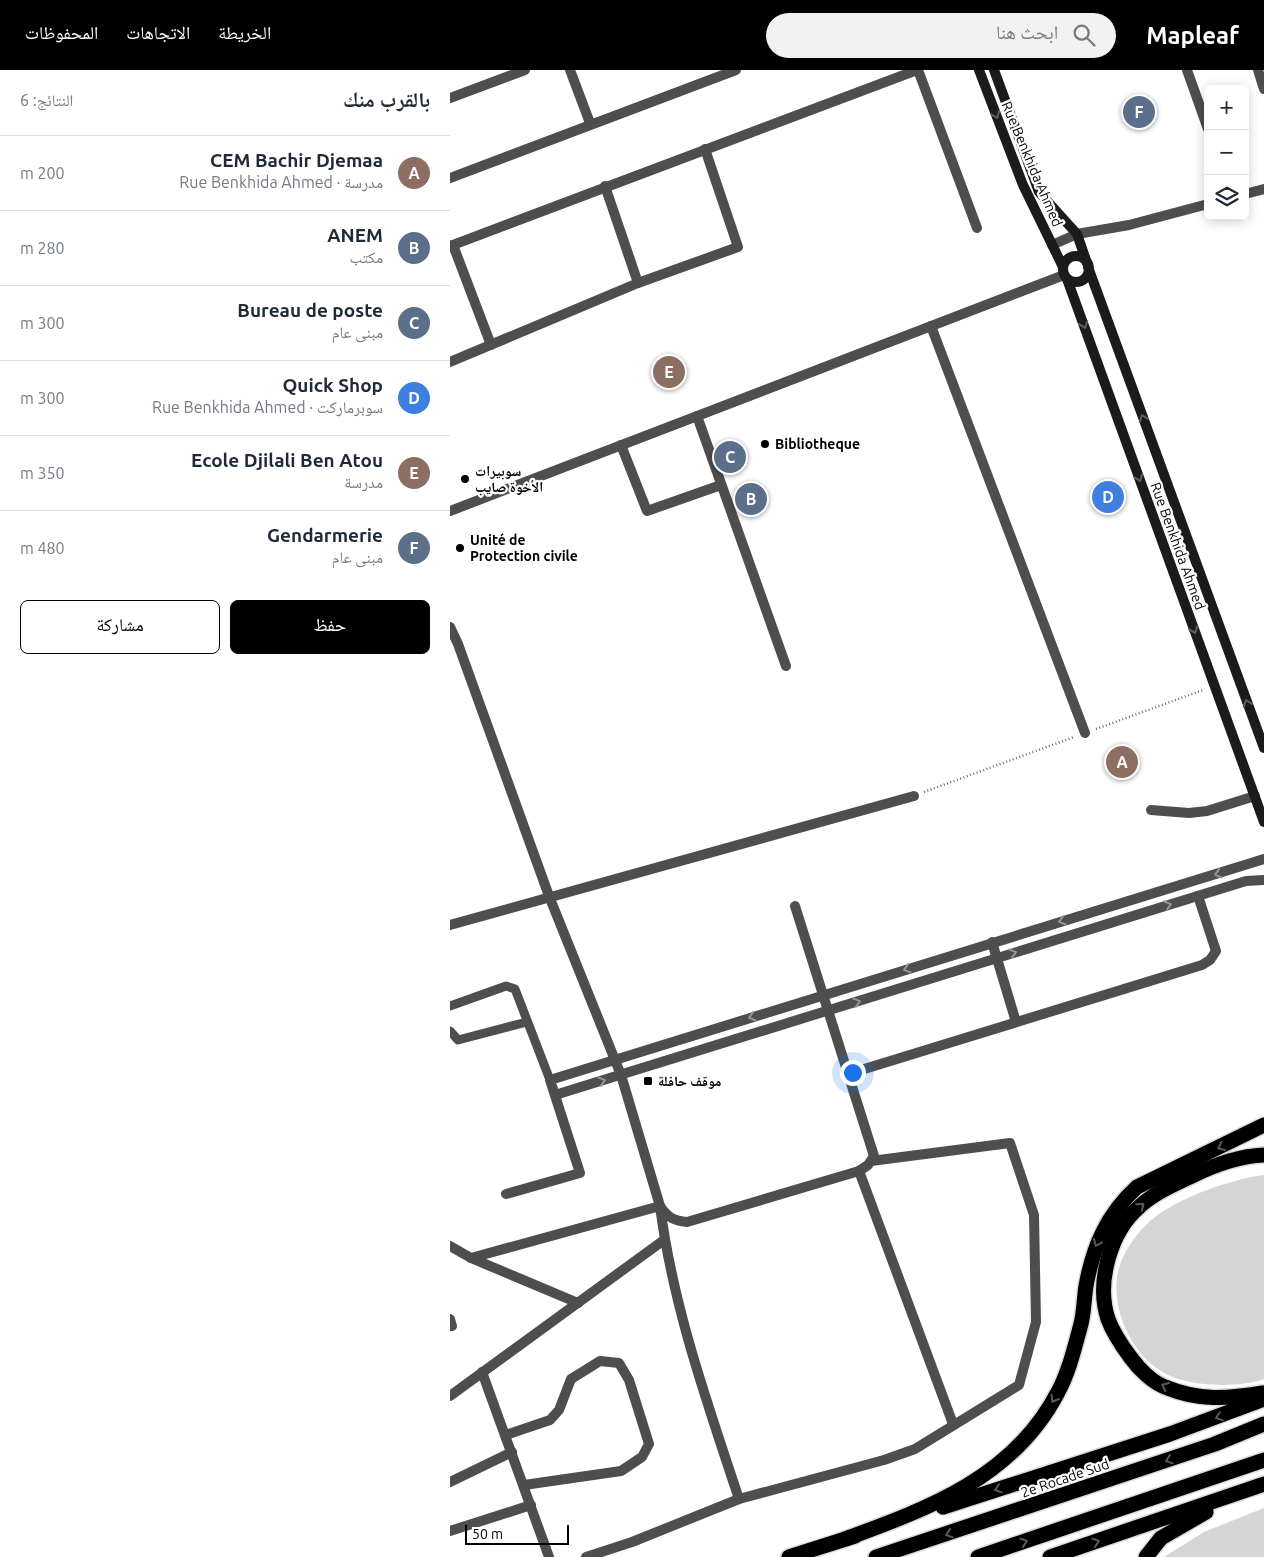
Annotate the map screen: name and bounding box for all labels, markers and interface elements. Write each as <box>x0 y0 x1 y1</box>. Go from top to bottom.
search box <box>766 13 1116 58</box>
text: ابحث هنا <box>996 21 1058 43</box>
icon: search <box>1070 21 1098 49</box>
text: المحفوظات <box>25 22 98 42</box>
text: الاتجاهات <box>126 22 190 42</box>
text: الخريطة <box>218 22 271 42</box>
text: Mapleaf <box>1146 22 1239 49</box>
map controls <box>1204 85 1249 220</box>
button: + <box>1204 85 1249 130</box>
text: بالقرب منك <box>343 87 430 111</box>
text: النتائج: 6 <box>20 91 73 109</box>
pin: F <box>1123 93 1155 131</box>
street label: Rue Benkhida Ahmed <box>998 99 1066 229</box>
one-way arrow <box>990 111 1000 119</box>
button: − <box>1204 130 1249 175</box>
text: CEM Bachir Djemaa <box>210 149 383 171</box>
text: 200 m <box>20 164 65 182</box>
text: A <box>408 164 420 182</box>
text: مدرسة · Rue Benkhida Ahmed <box>179 173 383 191</box>
button: layers <box>1204 175 1249 220</box>
text: ANEM <box>327 224 383 246</box>
text: 280 m <box>20 239 65 257</box>
text: B <box>409 239 419 257</box>
text: مكتب <box>350 248 383 266</box>
text: Bureau de poste <box>237 299 383 321</box>
text: 300 m <box>20 314 65 332</box>
text: C <box>409 314 419 332</box>
one-way arrow <box>1078 320 1088 328</box>
text: مبنى عام <box>332 323 383 341</box>
pin: E <box>653 353 685 391</box>
text: Quick Shop <box>282 374 383 396</box>
text: 300 m <box>20 389 65 407</box>
text: D <box>408 389 420 407</box>
text: سوبرماركت · Rue Benkhida Ahmed <box>152 398 383 416</box>
one-way arrow <box>1139 415 1149 423</box>
place label: Bibliotheque <box>775 436 860 452</box>
pin: C <box>714 438 746 476</box>
marker: Bibliotheque <box>759 438 771 450</box>
text: Ecole Djilali Ben Atou <box>191 449 383 471</box>
place label: سوبيرات الأخوة صايب <box>475 463 543 496</box>
text: 350 m <box>20 464 65 482</box>
text: E <box>409 464 419 482</box>
text: مدرسة <box>344 473 383 491</box>
marker: سوبيرات الأخوة صايب <box>459 473 471 485</box>
one-way arrow <box>1133 473 1143 481</box>
pin: D <box>1092 478 1124 516</box>
pin: B <box>735 480 767 518</box>
street label: Rue Benkhida Ahmed <box>1147 480 1209 612</box>
text: Gendarmerie <box>267 524 383 546</box>
place label: Unité de Protection civile <box>470 532 578 564</box>
text: 480 m <box>20 539 65 557</box>
text: F <box>410 539 419 557</box>
marker: Unité de Protection civile <box>454 542 466 554</box>
text: مبنى عام <box>332 548 383 566</box>
button: مشاركة <box>20 600 220 654</box>
button: حفظ <box>230 600 430 654</box>
one-way arrow <box>1188 626 1198 634</box>
one-way arrow <box>1243 699 1253 707</box>
pin: A <box>1106 743 1138 781</box>
one-way arrow <box>1214 868 1222 878</box>
one-way arrow <box>1163 901 1172 911</box>
one-way arrow <box>1058 915 1067 925</box>
one-way arrow <box>1008 949 1016 959</box>
one-way arrow <box>903 963 911 973</box>
one-way arrow <box>853 997 861 1007</box>
one-way arrow <box>748 1011 756 1021</box>
your location <box>840 1060 866 1086</box>
place label: موقف حافلة <box>658 1073 721 1089</box>
marker: موقف حافلة <box>642 1075 654 1087</box>
one-way arrow <box>597 1076 606 1086</box>
one-way arrow <box>1217 1141 1226 1152</box>
one-way arrow <box>1136 1203 1145 1212</box>
one-way arrow <box>1093 1238 1104 1247</box>
one-way arrow <box>1161 1382 1170 1392</box>
one-way arrow <box>1051 1394 1061 1403</box>
one-way arrow <box>1215 1411 1223 1421</box>
one-way arrow <box>1165 1454 1174 1464</box>
street label: 2e Rocade Sud <box>1019 1455 1111 1501</box>
one-way arrow <box>994 1484 1002 1494</box>
scale bar <box>465 1522 569 1545</box>
text: 50 m <box>472 1526 503 1542</box>
one-way arrow <box>945 1528 953 1538</box>
one-way arrow <box>1019 1537 1028 1547</box>
one-way arrow <box>1092 1537 1100 1547</box>

